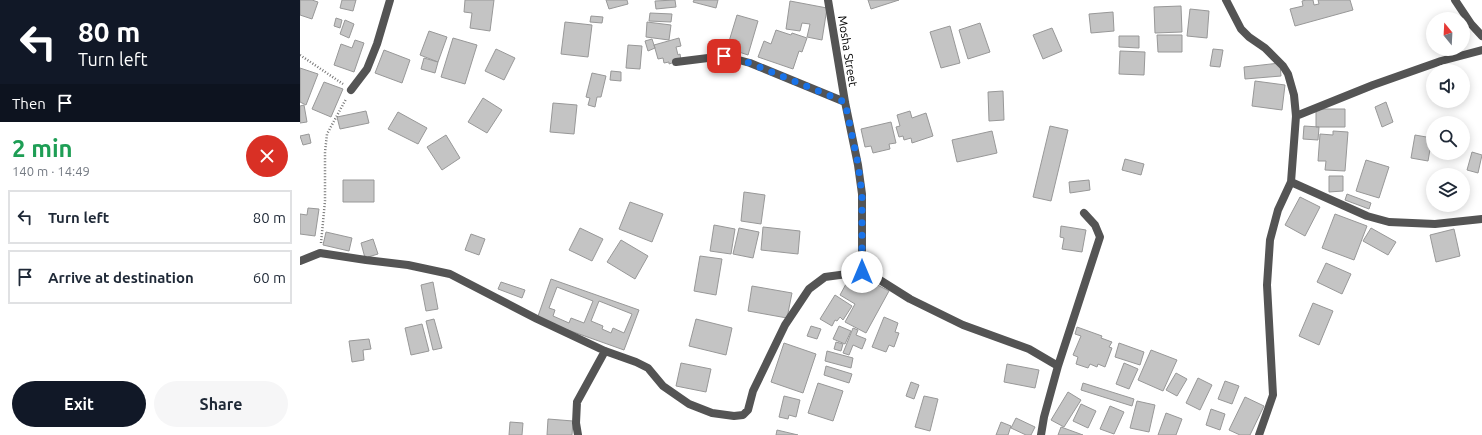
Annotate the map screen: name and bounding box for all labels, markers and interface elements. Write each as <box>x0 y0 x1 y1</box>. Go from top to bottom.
north arrow <box>1426 12 1470 56</box>
map controls <box>1426 12 1470 212</box>
street label: Mosha Street <box>836 14 860 88</box>
icon: left <box>12 16 64 68</box>
text: 80 m <box>78 16 140 47</box>
pin <box>707 39 741 73</box>
icon: arrive <box>713 45 735 67</box>
text: Turn left <box>78 49 148 69</box>
button: sound <box>1426 64 1470 108</box>
icon: arrive <box>54 92 76 114</box>
text: Then <box>12 95 46 112</box>
button: search <box>1426 116 1470 160</box>
text: 2 min <box>12 135 73 162</box>
button: close <box>246 135 288 177</box>
text: 140 m · 14:49 <box>12 164 90 178</box>
button: layers <box>1426 168 1470 212</box>
icon: left <box>14 206 36 228</box>
text: Turn left <box>48 209 109 226</box>
text: 80 m <box>253 209 286 226</box>
position arrow <box>841 251 883 293</box>
icon: arrive <box>14 266 36 288</box>
text: Arrive at destination <box>48 269 194 286</box>
text: 60 m <box>253 269 286 286</box>
button: Exit <box>12 381 146 427</box>
button: Share <box>154 381 288 427</box>

